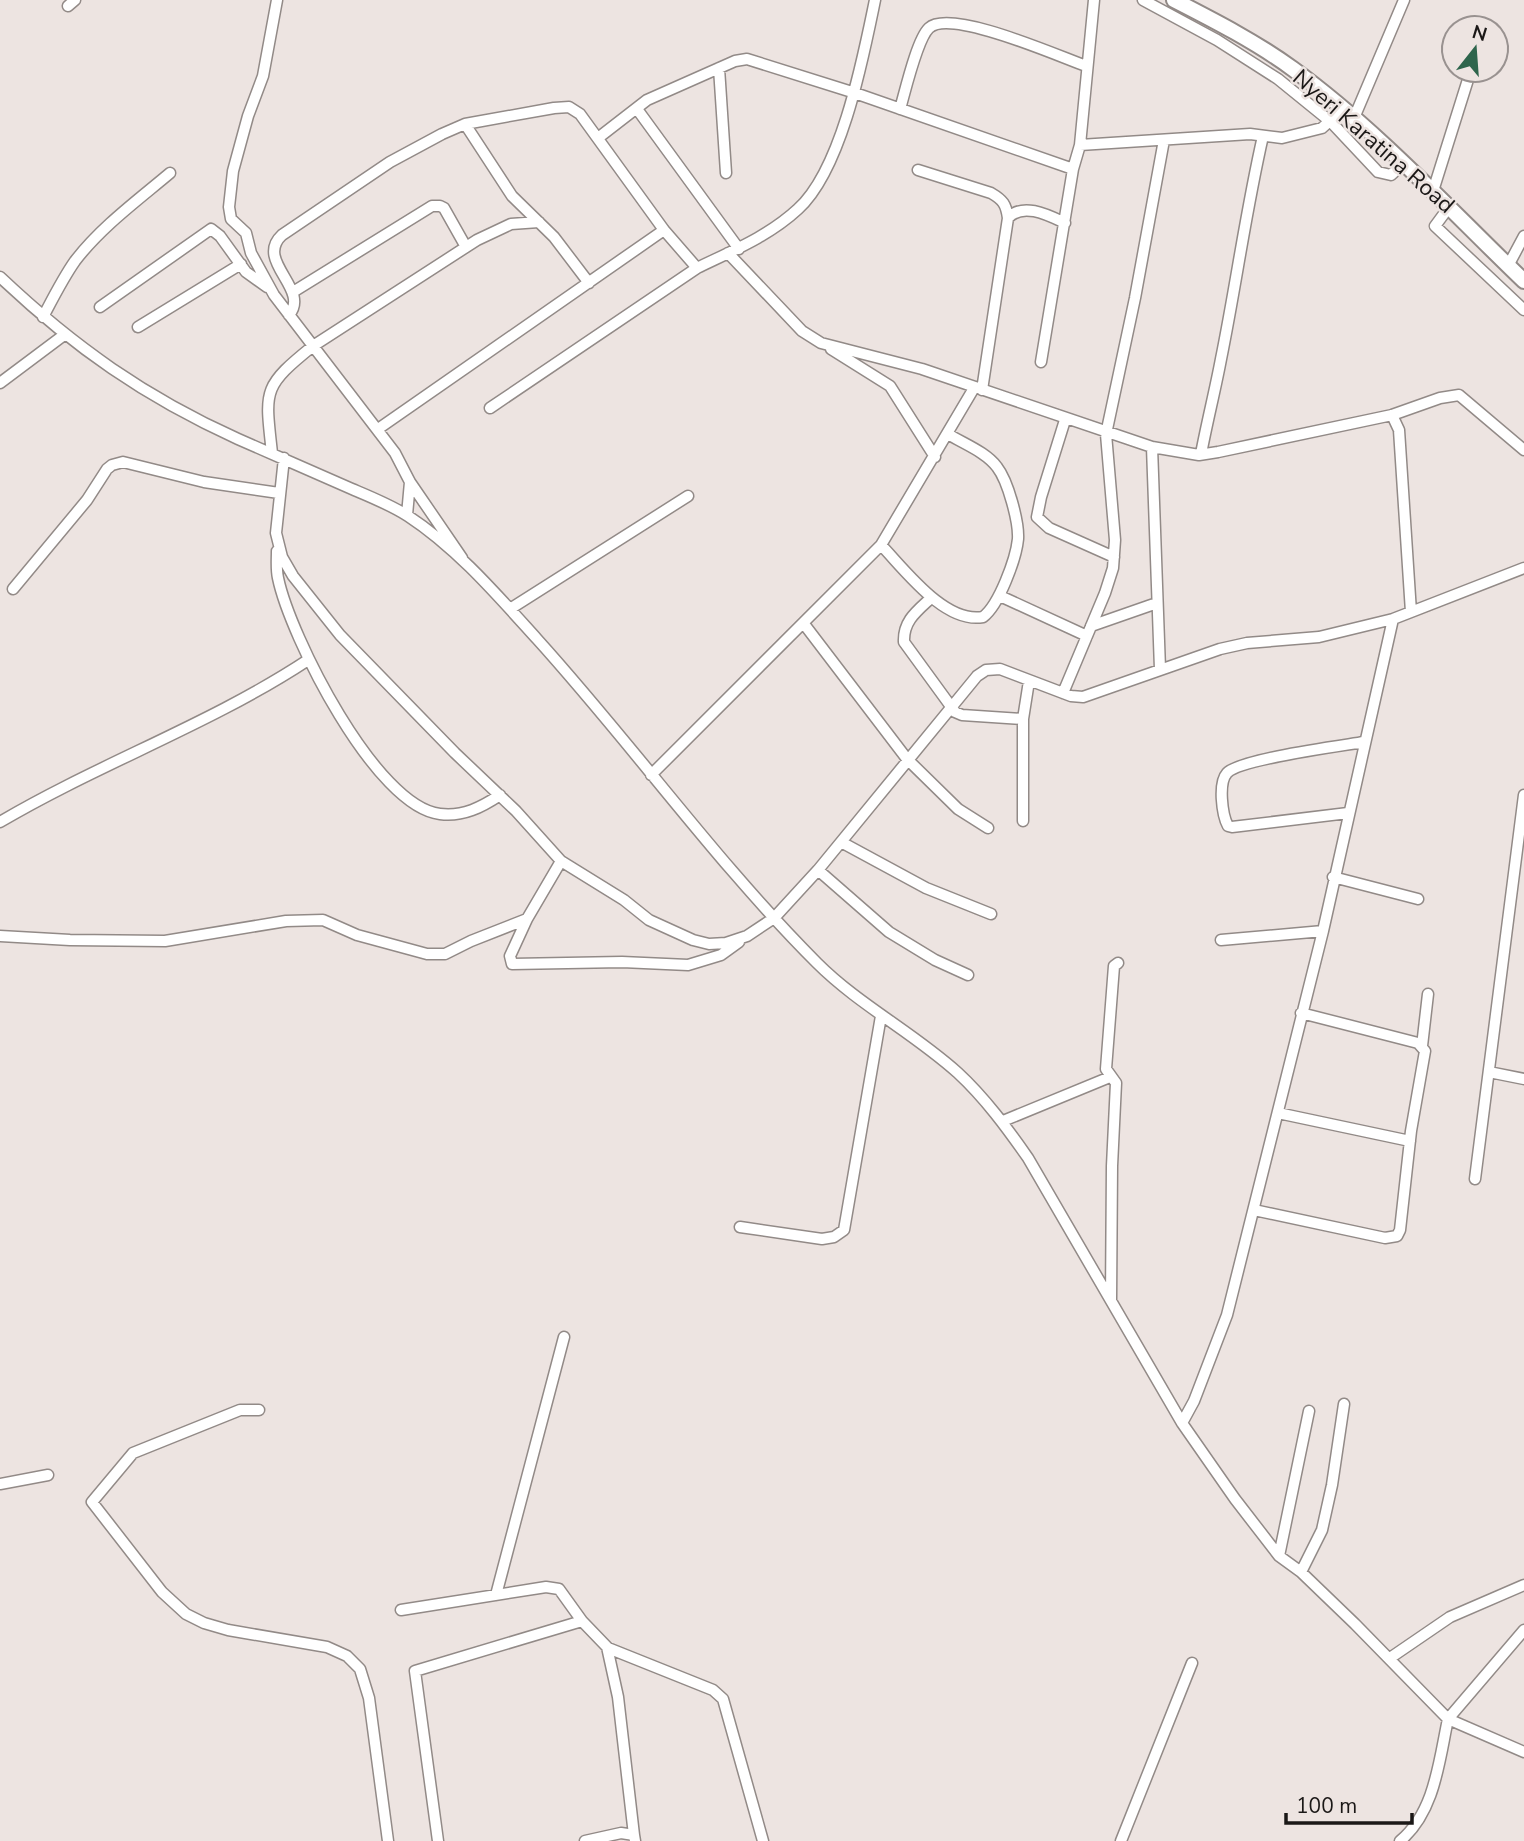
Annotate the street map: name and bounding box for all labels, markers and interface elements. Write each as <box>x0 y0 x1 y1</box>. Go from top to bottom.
north arrow <box>1440 14 1510 84</box>
text: N <box>1469 19 1490 48</box>
street label: Nyeri Karatina Road <box>1286 62 1461 220</box>
scale bar <box>1286 1782 1412 1826</box>
text: 100 m <box>1296 1792 1357 1820</box>

